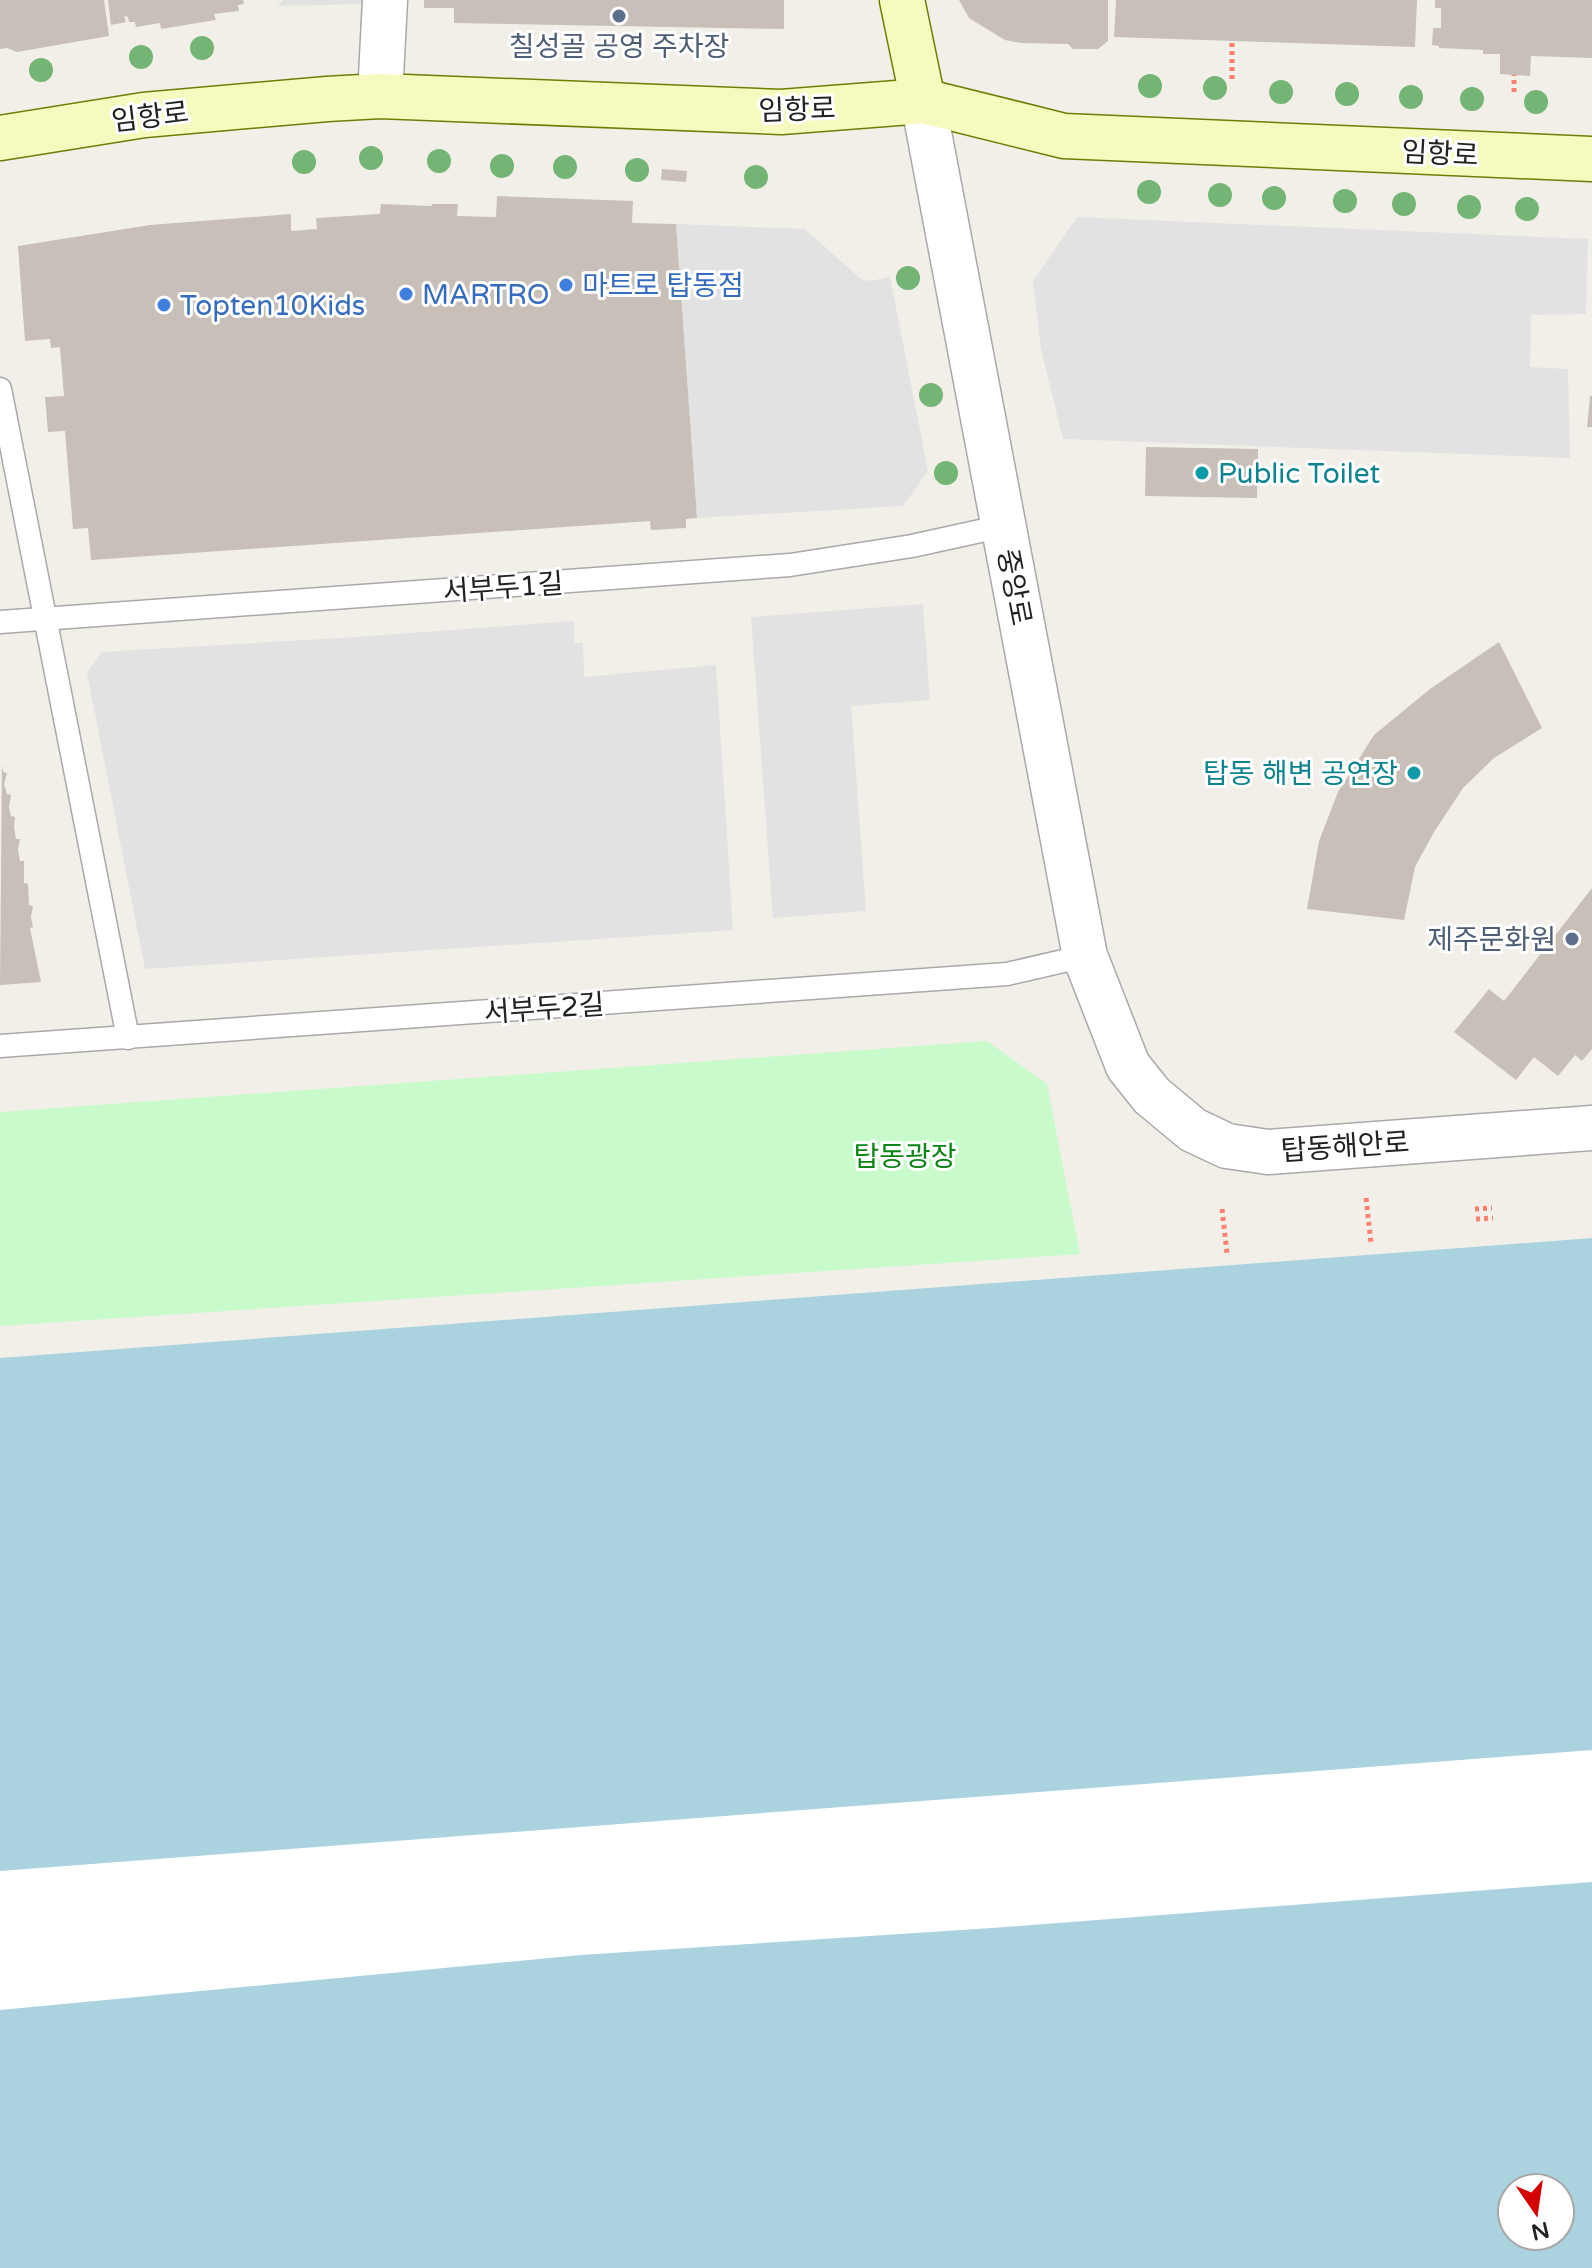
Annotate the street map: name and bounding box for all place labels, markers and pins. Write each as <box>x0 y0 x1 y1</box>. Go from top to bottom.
marker: 칠성골 공영 주차장 <box>610 7 628 25</box>
place label: 칠성골 공영 주차장 <box>509 30 729 64</box>
place label: 마트로 탑동점 <box>582 269 744 303</box>
marker: 마트로 탑동점 <box>557 276 575 294</box>
place label: MARTRO <box>422 278 550 312</box>
marker: MARTRO <box>397 285 415 303</box>
place label: Topten10Kids <box>180 289 365 323</box>
marker: Topten10Kids <box>155 296 173 314</box>
place label: Public Toilet <box>1218 457 1381 491</box>
marker: Public Toilet <box>1193 464 1211 482</box>
place label: 탑동 해변 공연장 <box>1203 757 1398 791</box>
marker: 탑동 해변 공연장 <box>1405 764 1423 782</box>
place label: 제주문화원 <box>1427 923 1556 957</box>
marker: 제주문화원 <box>1563 930 1581 948</box>

